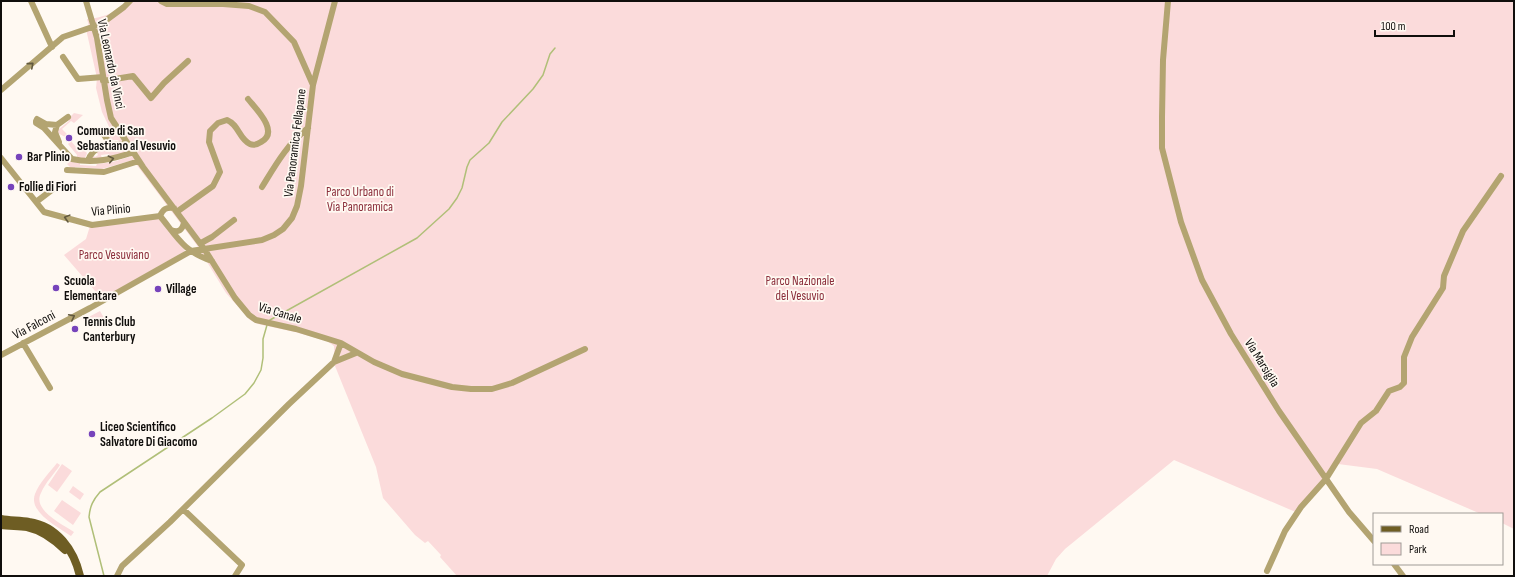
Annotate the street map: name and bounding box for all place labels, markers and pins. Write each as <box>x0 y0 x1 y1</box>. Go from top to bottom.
place label: Comune di San Sebastiano al Vesuvio <box>77 123 176 154</box>
marker: Comune di San Sebastiano al Vesuvio <box>64 133 74 143</box>
place label: Bar Plinio <box>27 149 70 165</box>
marker: Bar Plinio <box>14 152 24 162</box>
place label: Follie di Fiori <box>19 179 77 195</box>
marker: Follie di Fiori <box>6 182 16 192</box>
place label: Scuola Elementare <box>64 273 117 304</box>
place label: Village <box>166 281 197 297</box>
marker: Scuola Elementare <box>51 283 61 293</box>
marker: Village <box>153 284 163 294</box>
place label: Tennis Club Canterbury <box>83 314 136 345</box>
marker: Tennis Club Canterbury <box>70 324 80 334</box>
place label: Liceo Scientifico Salvatore Di Giacomo <box>100 419 198 450</box>
marker: Liceo Scientifico Salvatore Di Giacomo <box>87 429 97 439</box>

